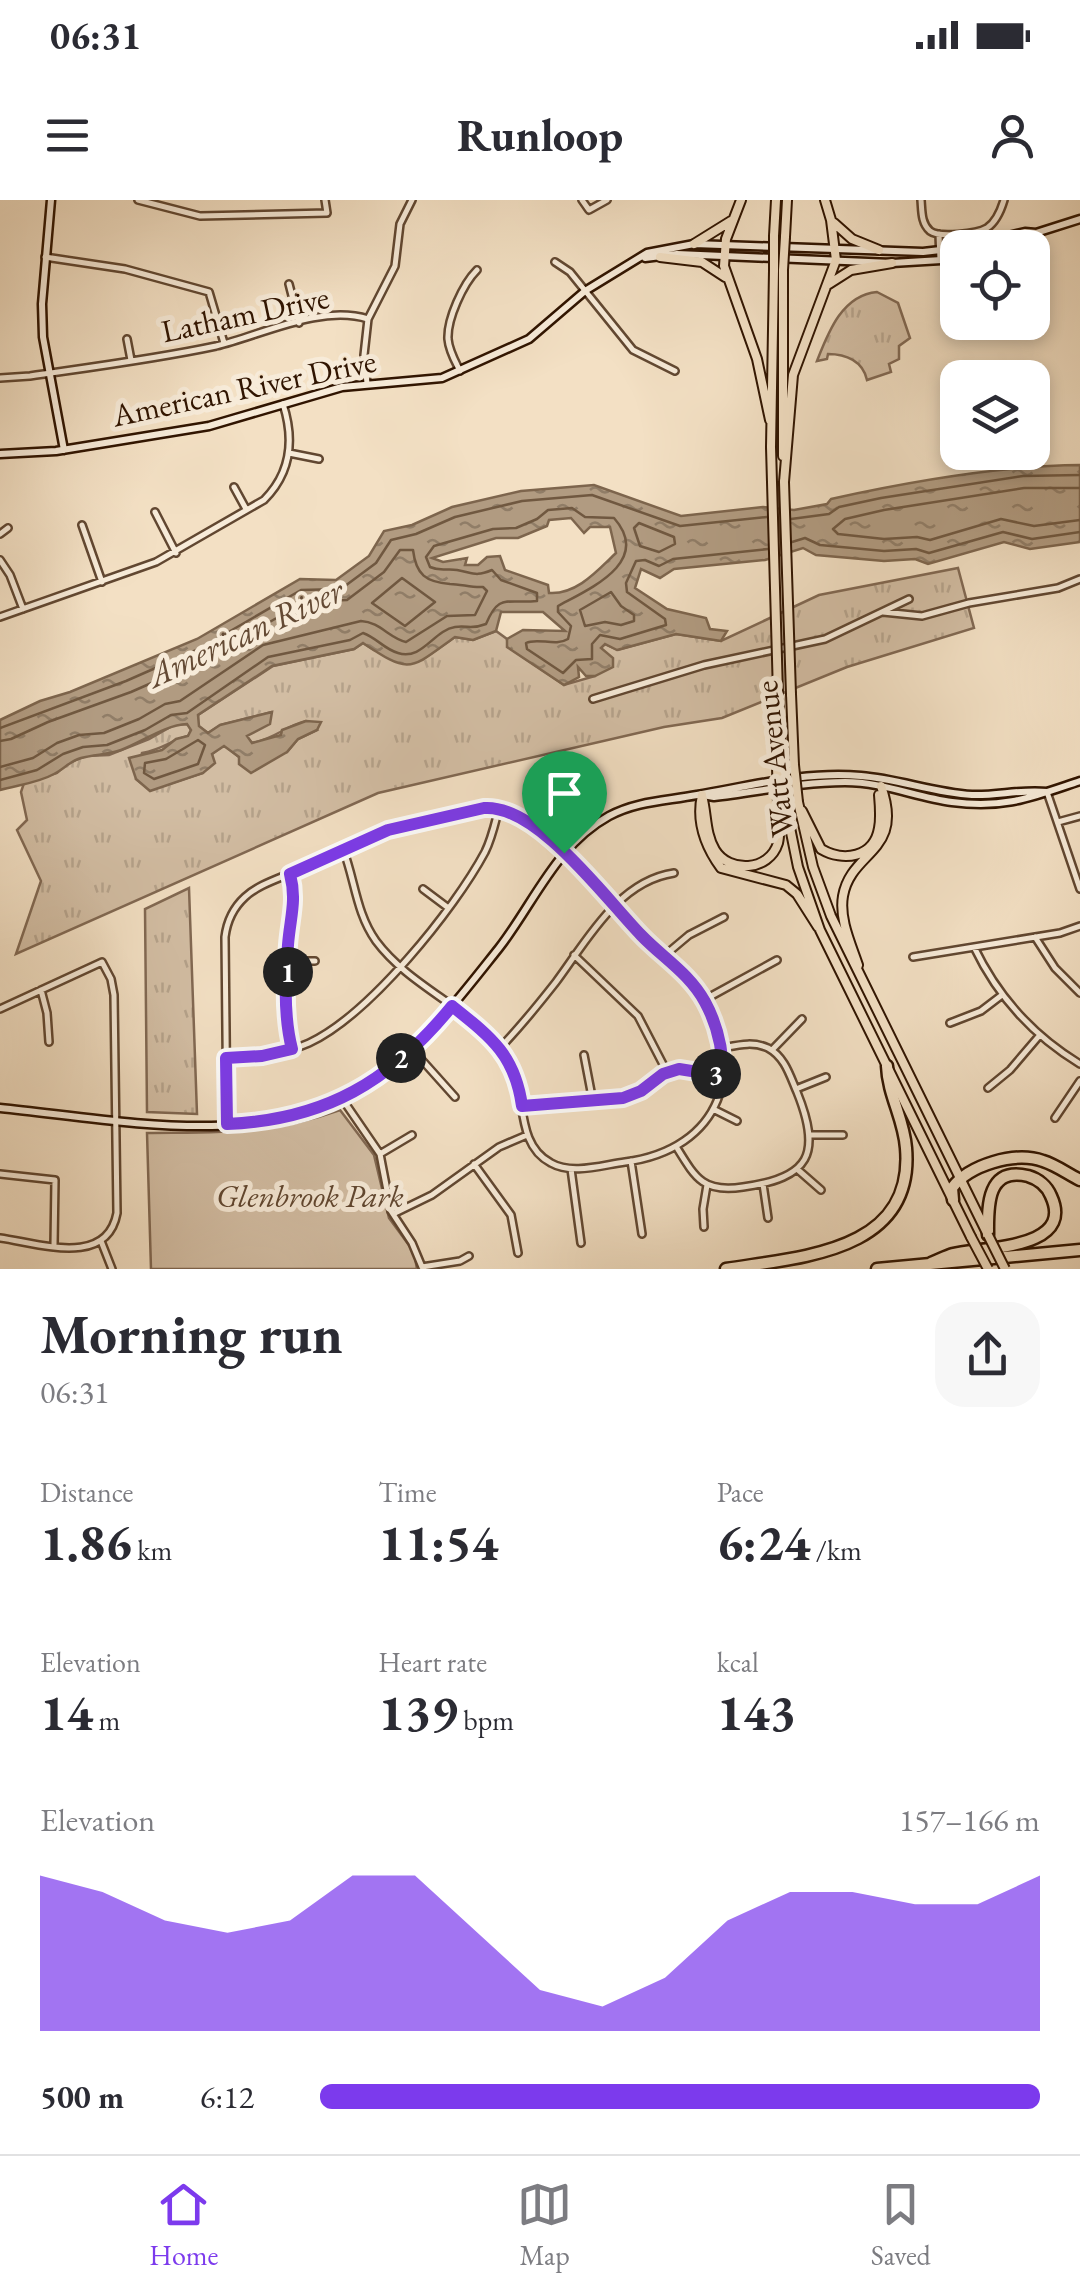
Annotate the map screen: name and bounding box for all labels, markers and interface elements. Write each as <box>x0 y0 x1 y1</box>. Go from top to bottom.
text: 06:31 <box>50 11 141 60</box>
text: Runloop <box>457 106 623 164</box>
icon: menu <box>40 108 95 163</box>
icon: person <box>985 108 1040 163</box>
map controls <box>940 230 1050 470</box>
button: locate <box>940 230 1050 340</box>
street label: Latham Drive <box>157 276 333 352</box>
street label: American River Drive <box>107 340 380 437</box>
button: layers <box>940 360 1050 470</box>
water label: American River <box>137 566 352 698</box>
street label: Watt Avenue <box>745 679 803 839</box>
pin <box>522 751 607 854</box>
icon: arrive <box>537 766 592 821</box>
pin: 1 <box>263 947 313 997</box>
text: 1 <box>281 954 295 990</box>
pin: 2 <box>376 1033 426 1083</box>
text: 2 <box>394 1040 408 1076</box>
pin: 3 <box>691 1049 741 1099</box>
text: 3 <box>709 1056 723 1092</box>
park label: Glenbrook Park <box>216 1175 404 1217</box>
text: Morning run <box>40 1298 343 1369</box>
button: share <box>935 1302 1040 1407</box>
text: 06:31 <box>40 1371 109 1413</box>
text: Distance <box>40 1474 134 1510</box>
text: Time <box>378 1474 437 1510</box>
text: Pace <box>717 1474 764 1510</box>
text: 1.86 <box>40 1510 132 1575</box>
text: 11:54 <box>378 1510 498 1575</box>
text: 6:24 <box>717 1510 810 1575</box>
text: km <box>132 1532 172 1568</box>
text: /km <box>810 1532 862 1568</box>
text: Elevation <box>40 1644 141 1680</box>
text: Heart rate <box>378 1644 487 1680</box>
text: kcal <box>717 1644 759 1680</box>
text: 14 <box>40 1680 93 1745</box>
text: 139 <box>378 1680 458 1745</box>
text: 143 <box>717 1680 796 1745</box>
text: m <box>93 1702 120 1738</box>
text: bpm <box>458 1702 514 1738</box>
text: Elevation <box>40 1799 155 1841</box>
text: 157–166 m <box>899 1799 1040 1841</box>
text: 500 m <box>40 2076 124 2118</box>
text: 6:12 <box>200 2076 254 2118</box>
tab: Home <box>149 2177 219 2273</box>
tab: Map <box>517 2177 572 2273</box>
tab: Saved <box>871 2177 931 2273</box>

